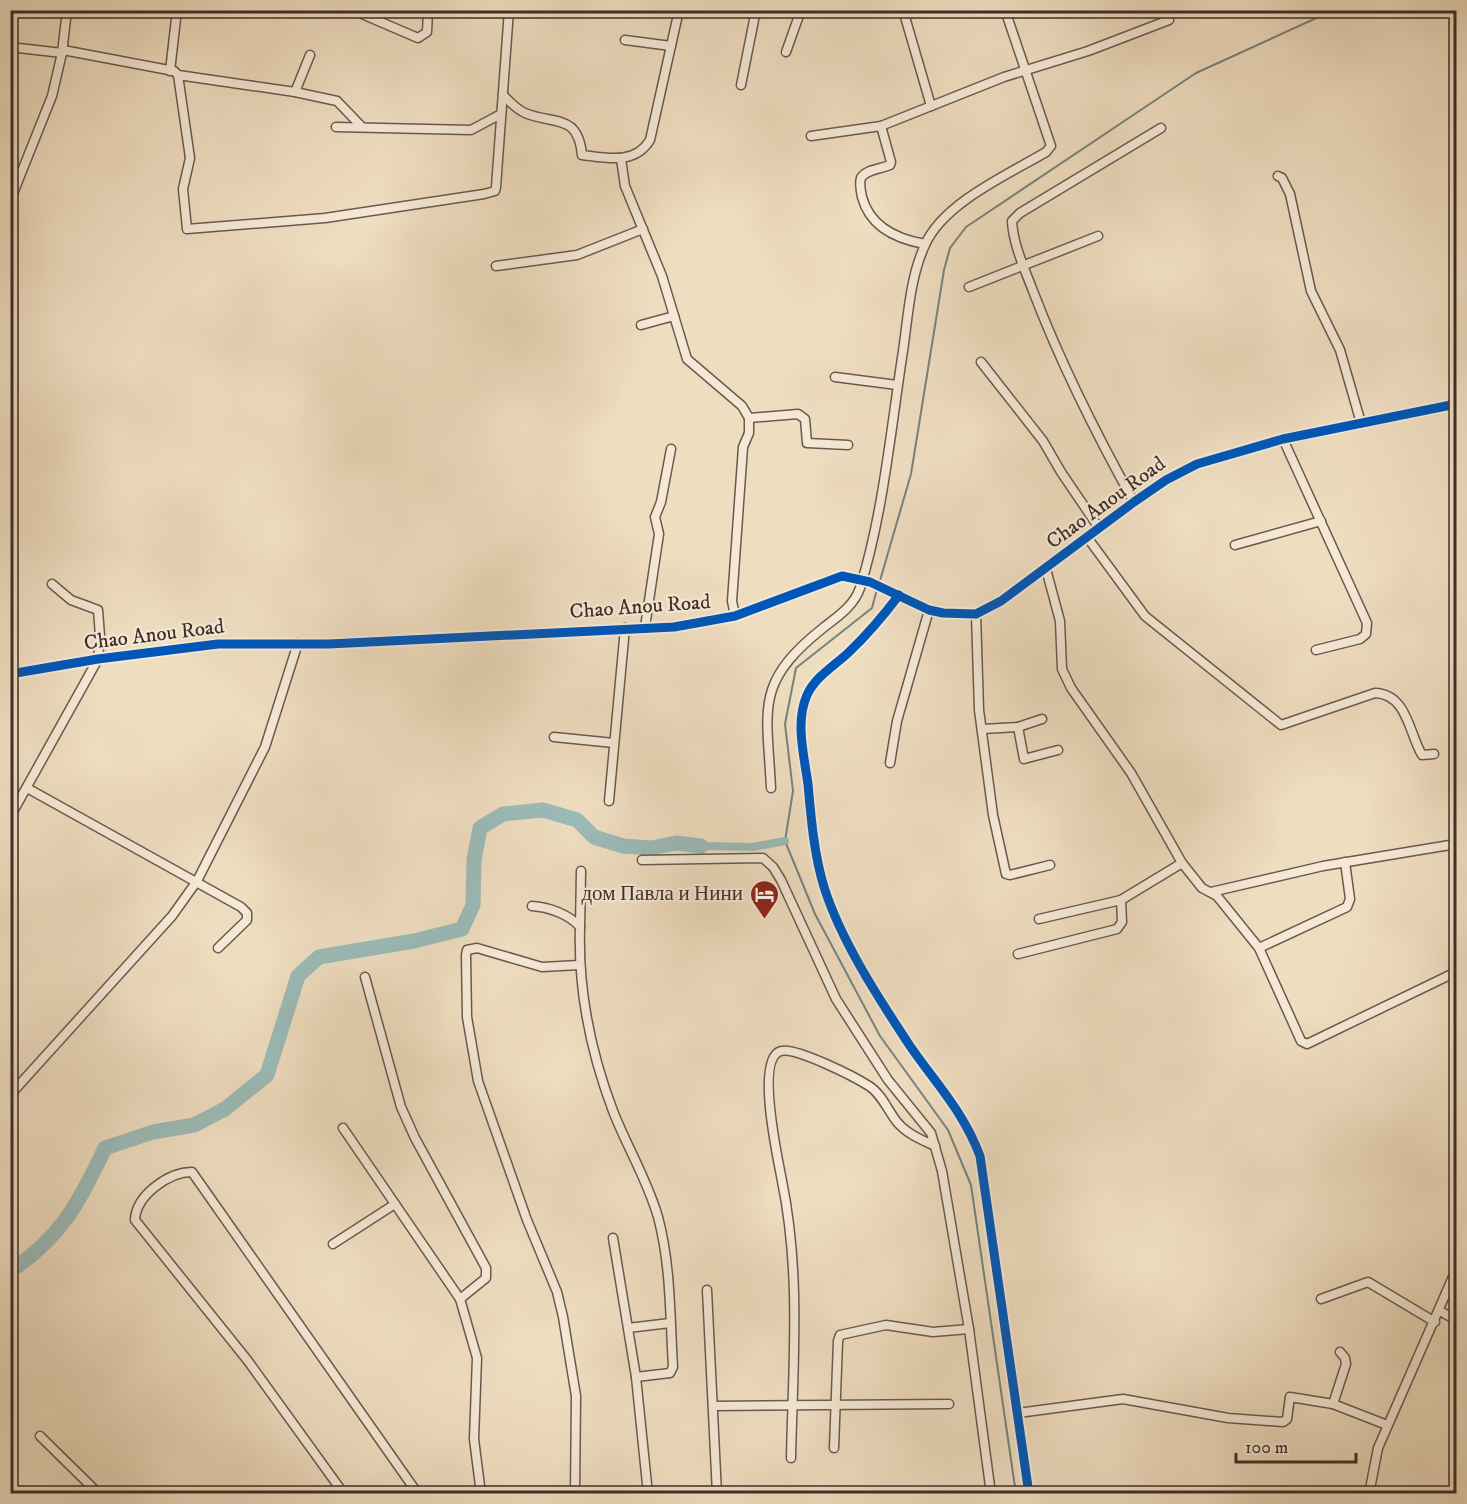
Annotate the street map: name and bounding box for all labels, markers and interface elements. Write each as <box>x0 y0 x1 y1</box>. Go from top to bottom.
street label: Chao Anou Road <box>1041 451 1171 555</box>
street label: Chao Anou Road <box>569 589 712 625</box>
street label: Chao Anou Road <box>82 613 226 657</box>
hotel icon: дом Павла и Нини <box>748 878 780 920</box>
place label: дом Павла и Нини <box>581 881 743 907</box>
scale bar <box>1236 1426 1356 1464</box>
text: 100 m <box>1245 1437 1288 1459</box>

